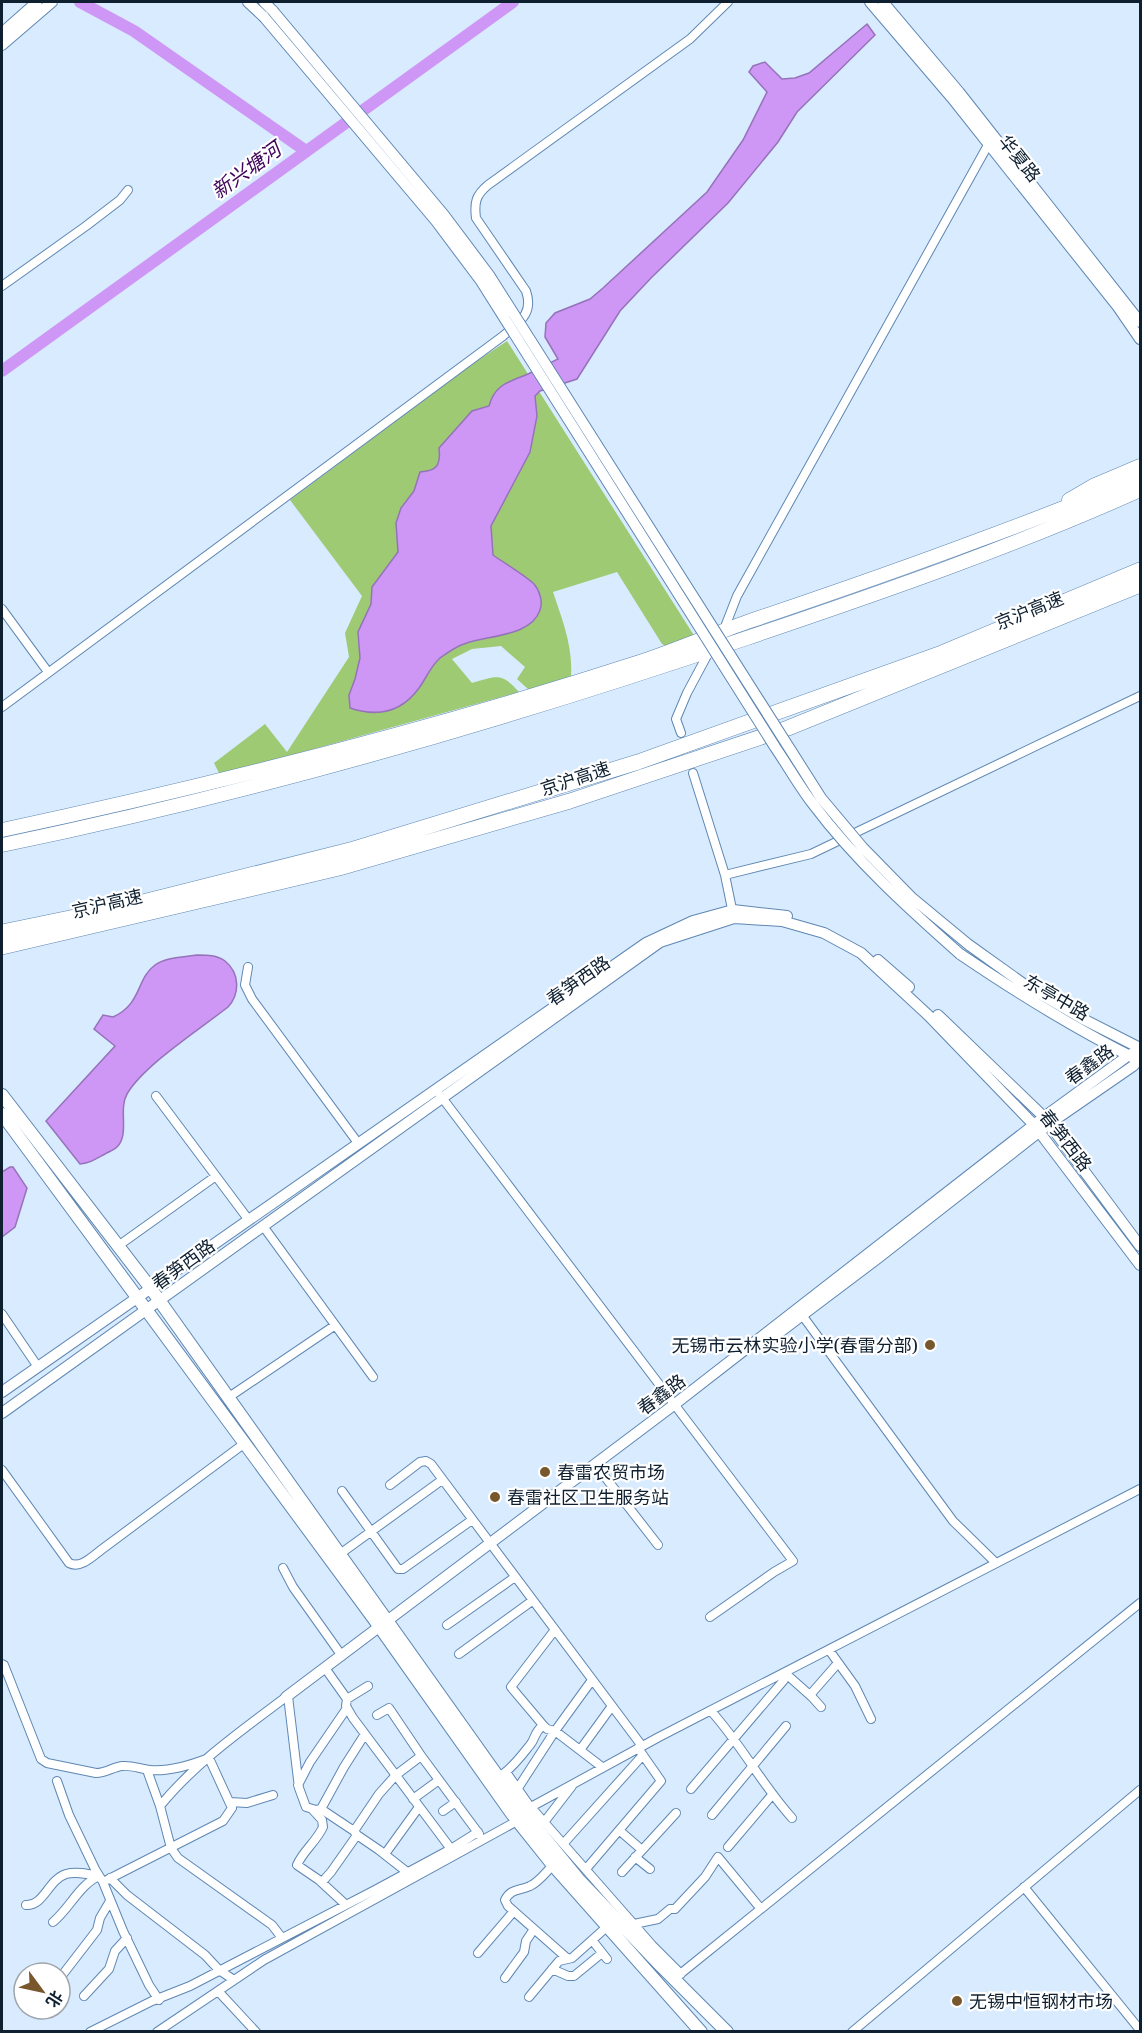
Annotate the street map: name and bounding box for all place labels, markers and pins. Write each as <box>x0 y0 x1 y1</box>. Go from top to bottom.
place label: 无锡市云林实验小学(春雷分部) <box>672 1333 918 1357</box>
marker: 无锡市云林实验小学(春雷分部) <box>923 1338 937 1352</box>
place label: 春雷农贸市场 <box>557 1460 665 1484</box>
marker: 春雷农贸市场 <box>538 1465 552 1479</box>
place label: 春雷社区卫生服务站 <box>507 1485 669 1509</box>
marker: 春雷社区卫生服务站 <box>488 1490 502 1504</box>
place label: 无锡中恒钢材市场 <box>969 1989 1113 2013</box>
marker: 无锡中恒钢材市场 <box>950 1994 964 2008</box>

